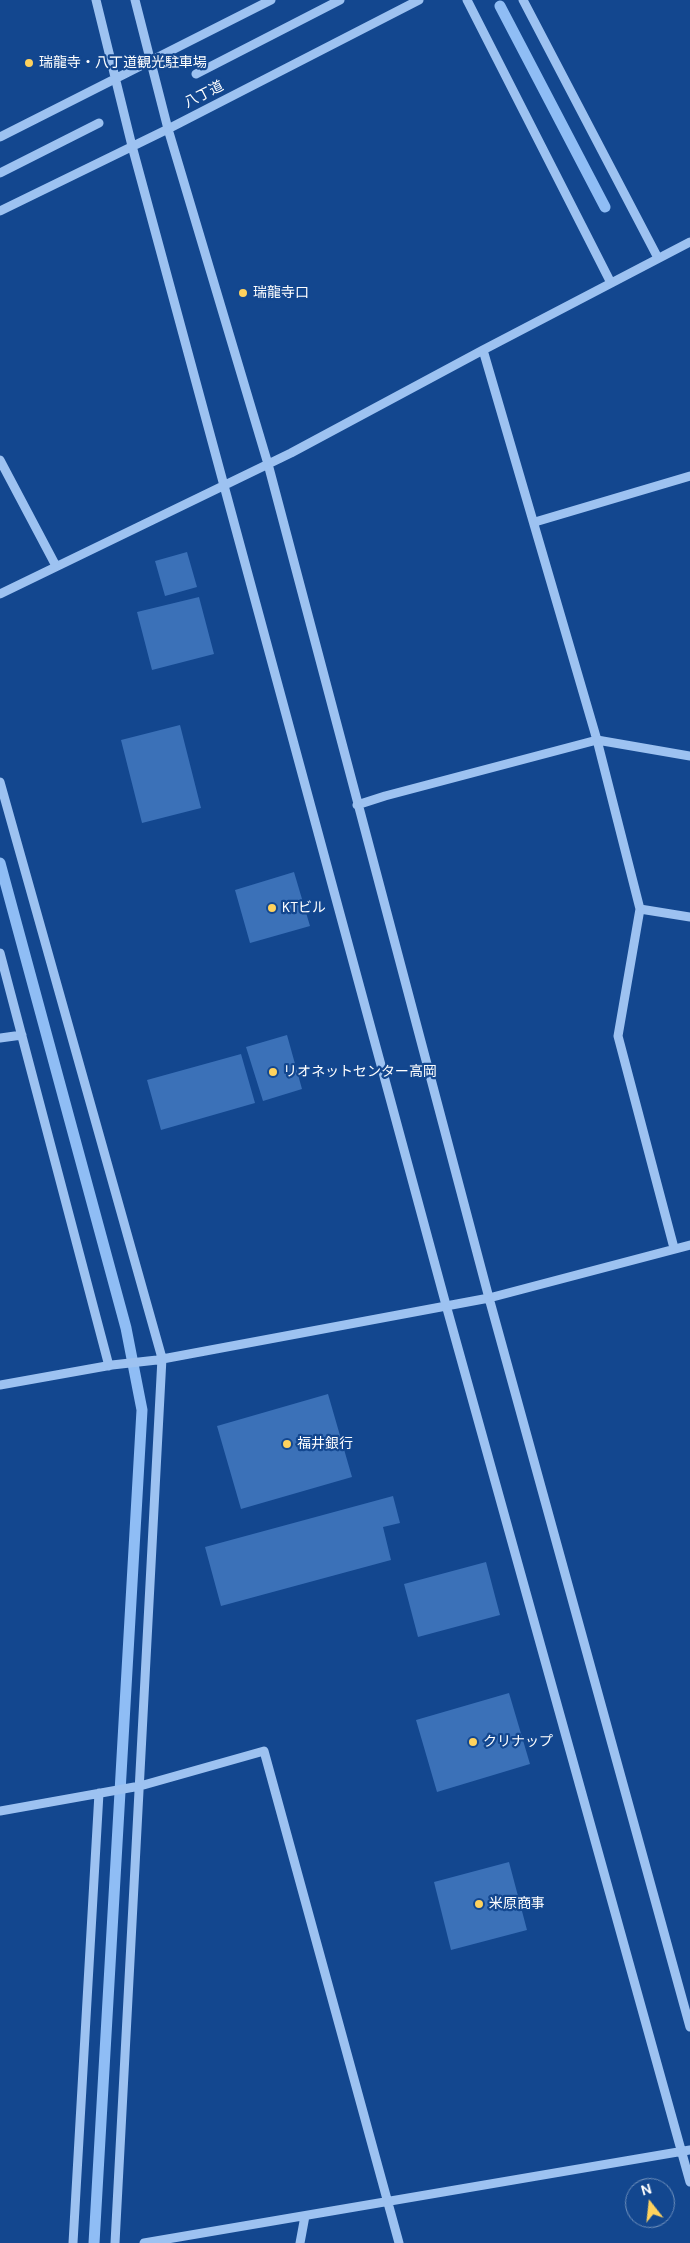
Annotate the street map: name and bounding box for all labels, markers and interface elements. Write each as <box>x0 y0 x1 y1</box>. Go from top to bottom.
place label: 瑞龍寺・八丁道観光駐車場 <box>39 55 207 71</box>
marker: 瑞龍寺・八丁道観光駐車場 <box>23 57 35 69</box>
street label: 八丁道 <box>181 78 227 112</box>
place label: 瑞龍寺口 <box>253 285 309 301</box>
marker: 瑞龍寺口 <box>237 287 249 299</box>
place label: KTビル <box>282 900 326 916</box>
marker: KTビル <box>266 902 278 914</box>
place label: リオネットセンター高岡 <box>283 1064 437 1080</box>
marker: リオネットセンター高岡 <box>267 1066 279 1078</box>
place label: 福井銀行 <box>297 1436 353 1452</box>
marker: 福井銀行 <box>281 1438 293 1450</box>
place label: クリナップ <box>483 1734 553 1750</box>
marker: クリナップ <box>467 1736 479 1748</box>
place label: 米原商事 <box>489 1896 545 1912</box>
marker: 米原商事 <box>473 1898 485 1910</box>
north arrow <box>625 2178 675 2228</box>
text: N <box>639 2179 654 2200</box>

